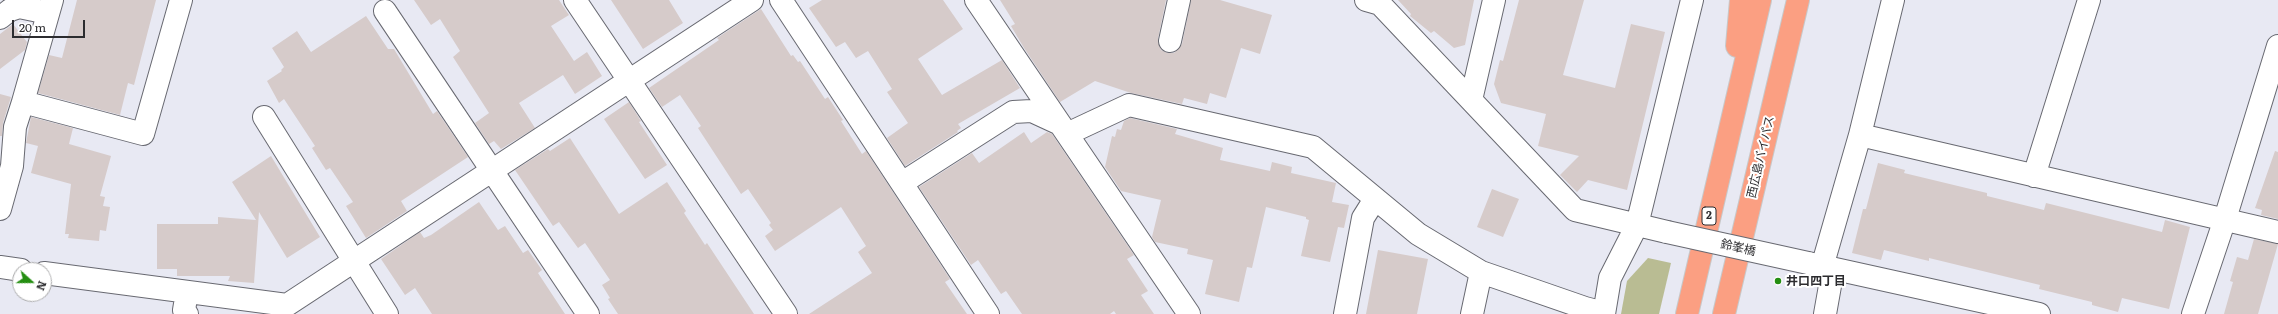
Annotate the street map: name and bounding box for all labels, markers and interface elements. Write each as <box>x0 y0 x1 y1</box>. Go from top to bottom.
scale bar <box>14 12 87 38</box>
text: 20 m <box>19 18 46 36</box>
street label: 西広島バイパス <box>1745 114 1777 200</box>
road number: 2 <box>1702 207 1716 225</box>
street label: 鈴峯橋 <box>1719 237 1757 259</box>
north arrow <box>12 262 52 302</box>
place label: 井口四丁目 <box>1786 274 1846 288</box>
marker: 井口四丁目 <box>1773 276 1783 286</box>
text: N <box>33 279 51 293</box>

